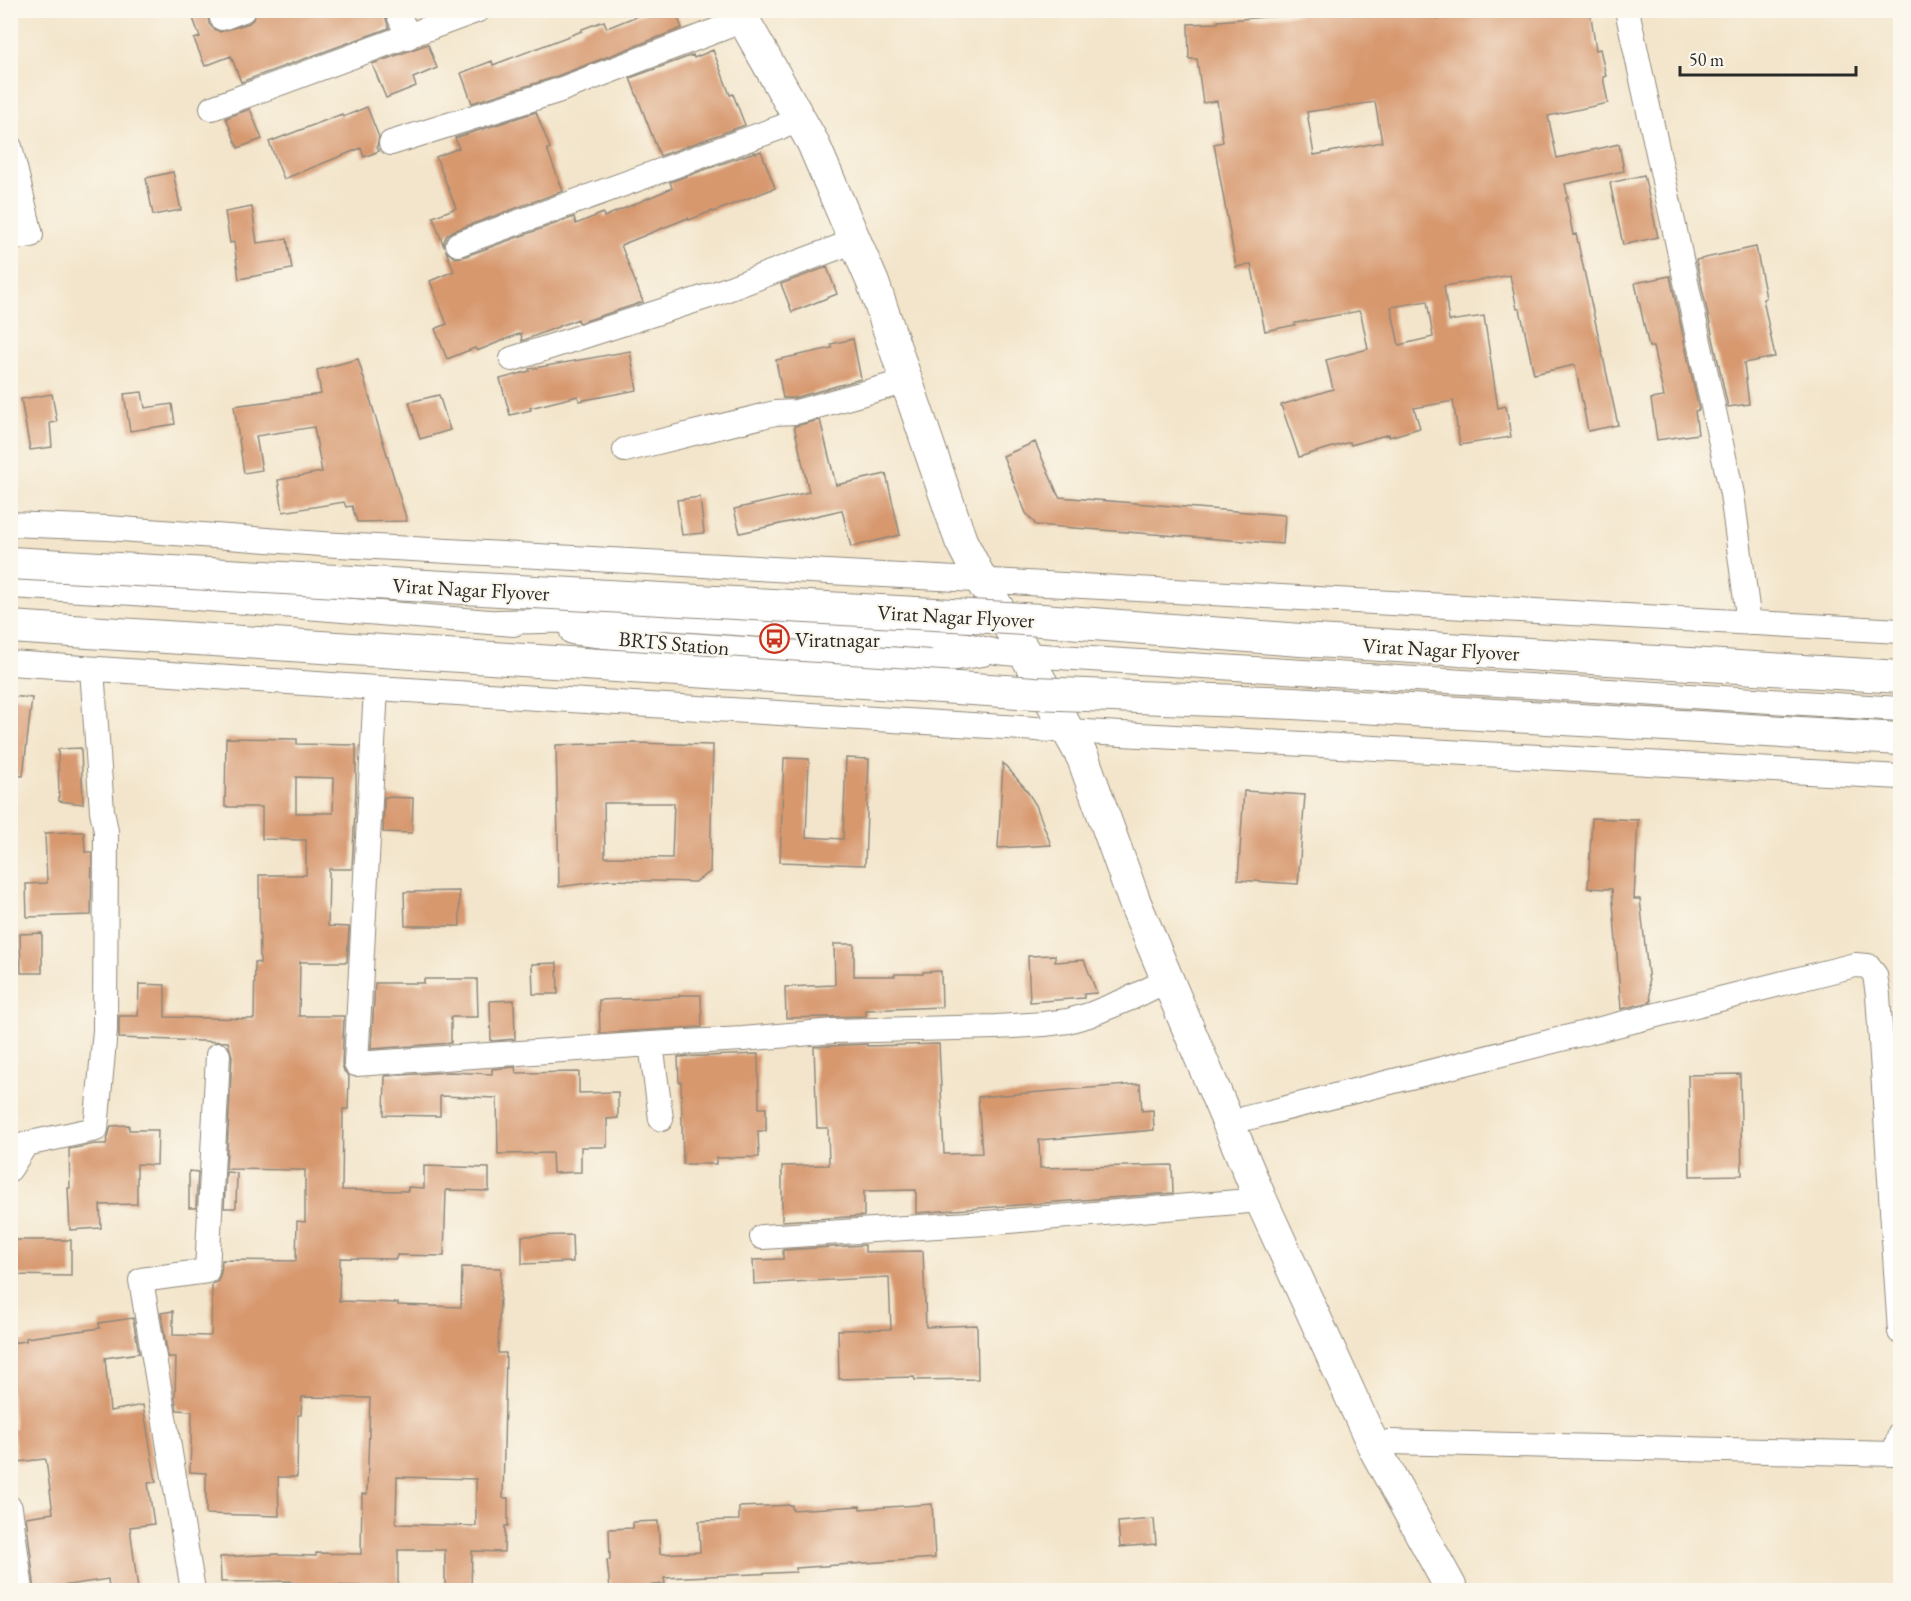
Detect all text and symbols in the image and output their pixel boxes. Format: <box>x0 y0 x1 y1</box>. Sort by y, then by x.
scale bar <box>1680 39 1856 77</box>
text: 50 m <box>1689 48 1724 71</box>
street label: Virat Nagar Flyover <box>392 571 550 607</box>
street label: Virat Nagar Flyover <box>877 598 1035 634</box>
bus stop icon: Viratnagar <box>758 623 790 655</box>
street label: BRTS Station <box>617 625 731 661</box>
place label: Viratnagar <box>795 626 880 653</box>
street label: Virat Nagar Flyover <box>1362 631 1520 667</box>

